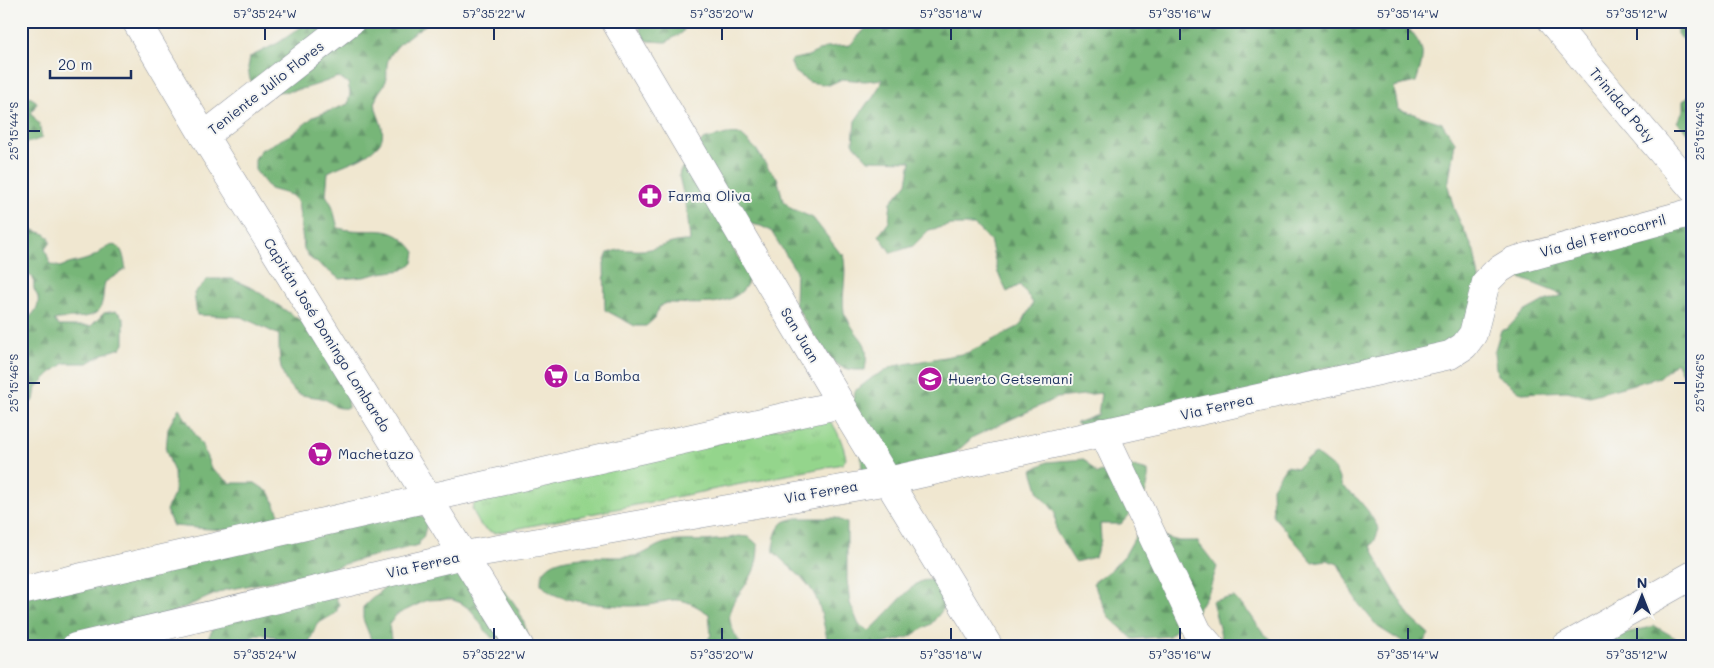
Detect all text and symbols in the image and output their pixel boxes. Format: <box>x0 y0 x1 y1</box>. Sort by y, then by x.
text: 57°35'24"W <box>233 5 297 21</box>
text: 57°35'22"W <box>462 5 526 21</box>
text: 57°35'20"W <box>690 5 754 21</box>
text: 57°35'18"W <box>920 5 982 21</box>
text: 57°35'16"W <box>1149 5 1211 21</box>
text: 57°35'14"W <box>1377 5 1439 21</box>
text: 57°35'12"W <box>1606 5 1668 21</box>
street label: Teniente Julio Flores <box>204 36 328 139</box>
scale bar <box>50 48 131 80</box>
text: 20 m <box>58 54 92 74</box>
street label: Trinidad Poty <box>1585 63 1659 146</box>
text: 25°15'44"S <box>5 102 21 160</box>
text: 25°15'44"S <box>1691 102 1707 160</box>
pharmacy icon: Farma Oliva <box>637 183 663 209</box>
place label: Farma Oliva <box>668 186 751 205</box>
street label: Vía del Ferrocarril <box>1538 210 1668 261</box>
street label: Capitán José Domingo Lombardo <box>260 234 395 435</box>
street label: San Juan <box>777 304 824 366</box>
text: 25°15'46"S <box>5 353 21 412</box>
text: 25°15'46"S <box>1691 353 1707 412</box>
supermarket icon: La Bomba <box>543 363 569 389</box>
place label: La Bomba <box>574 366 640 385</box>
school or university icon: Huerto Getsemani <box>917 366 943 392</box>
place label: Huerto Getsemani <box>948 369 1073 388</box>
street label: Via Ferrea <box>1178 389 1255 424</box>
supermarket icon: Machetazo <box>307 441 333 467</box>
place label: Machetazo <box>338 444 414 463</box>
street label: Via Ferrea <box>783 476 859 507</box>
street label: Via Ferrea <box>384 547 461 582</box>
north arrow <box>1616 570 1666 620</box>
text: N <box>1637 573 1647 592</box>
text: 57°35'24"W <box>233 646 297 662</box>
text: 57°35'22"W <box>462 646 526 662</box>
text: 57°35'20"W <box>690 646 754 662</box>
text: 57°35'18"W <box>920 646 982 662</box>
text: 57°35'16"W <box>1149 646 1211 662</box>
text: 57°35'14"W <box>1377 646 1439 662</box>
text: 57°35'12"W <box>1606 646 1668 662</box>

